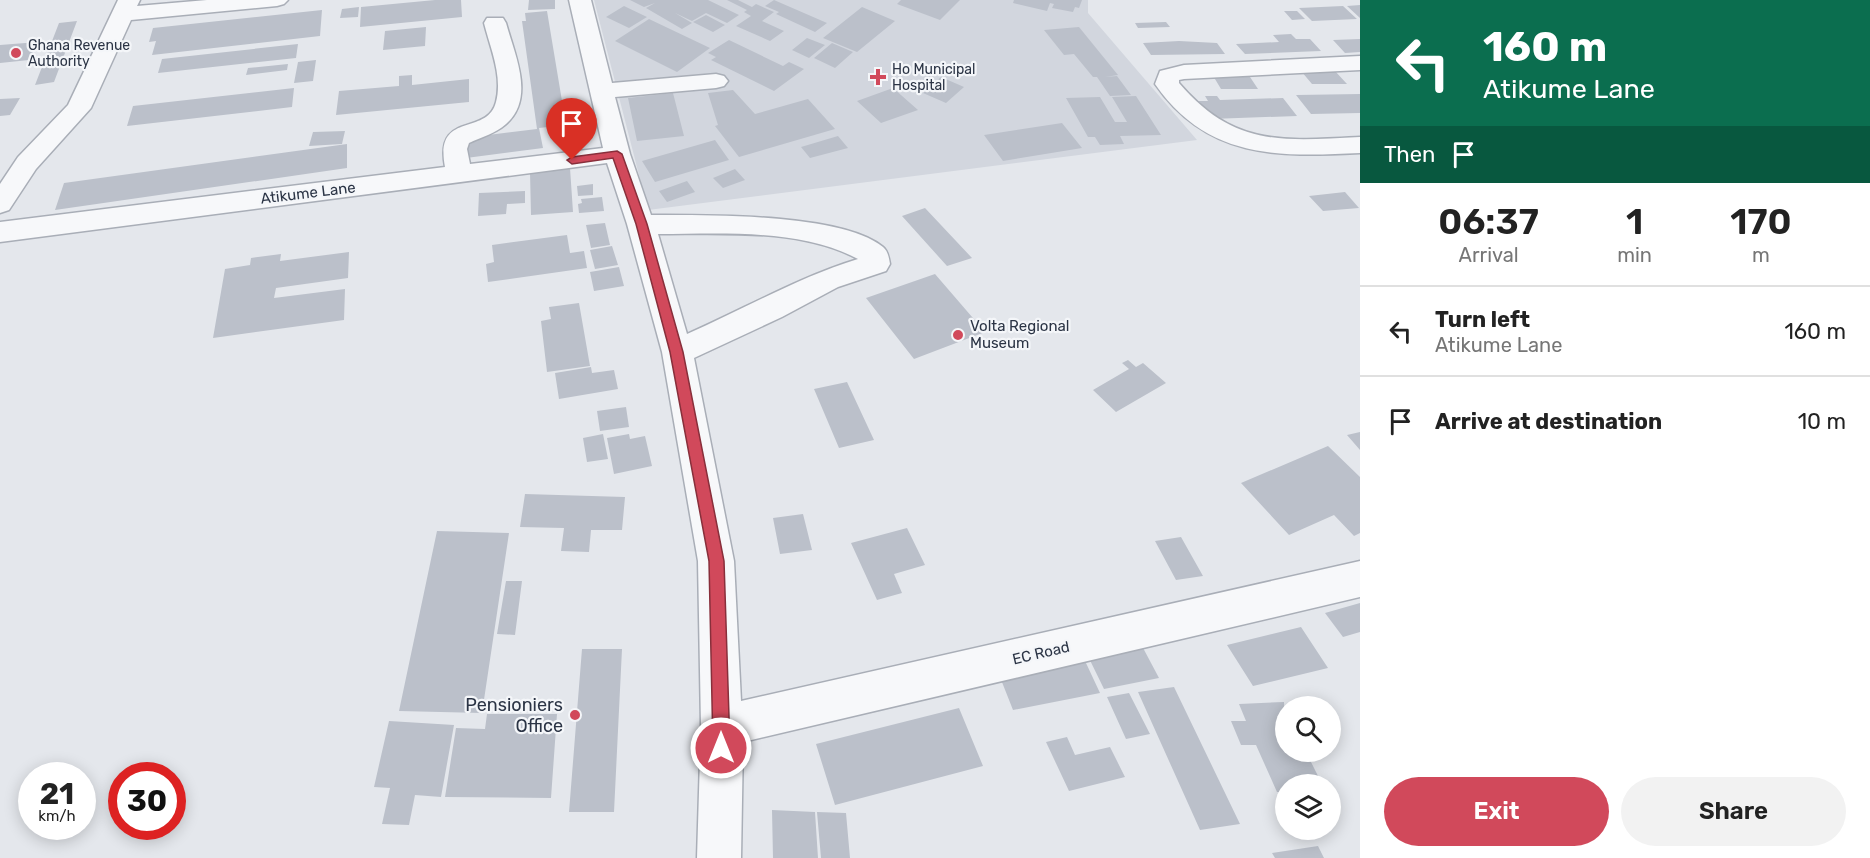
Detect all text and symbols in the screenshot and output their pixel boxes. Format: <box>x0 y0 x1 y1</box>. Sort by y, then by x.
text: 160 m <box>1483 22 1607 72</box>
icon: left <box>1384 24 1462 102</box>
place label: Ghana Revenue Authority <box>28 37 130 70</box>
marker: Ghana Revenue Authority <box>9 46 23 60</box>
place label: Ho Municipal Hospital <box>892 61 975 94</box>
marker: Ho Municipal Hospital <box>869 68 887 86</box>
text: Atikume Lane <box>1483 73 1655 105</box>
pin <box>546 98 597 160</box>
icon: arrive <box>555 107 588 140</box>
icon: arrive <box>1447 138 1480 171</box>
text: Then <box>1384 141 1435 168</box>
street label: Atikume Lane <box>259 178 357 208</box>
text: 06:37 <box>1438 200 1539 243</box>
text: 1 <box>1626 200 1643 243</box>
text: 170 <box>1730 200 1792 243</box>
text: Arrival <box>1459 243 1519 267</box>
text: min <box>1617 243 1652 267</box>
text: m <box>1752 243 1770 267</box>
text: Turn left <box>1435 306 1530 333</box>
icon: left <box>1384 315 1417 348</box>
place label: Volta Regional Museum <box>970 317 1069 352</box>
text: 160 m <box>1784 318 1846 345</box>
marker: Volta Regional Museum <box>951 328 965 342</box>
text: Atikume Lane <box>1435 333 1562 357</box>
icon: arrive <box>1384 405 1417 438</box>
text: Arrive at destination <box>1435 408 1662 435</box>
text: 10 m <box>1798 408 1846 435</box>
street label: EC Road <box>1011 638 1071 668</box>
place label: Pensioniers Office <box>465 694 563 737</box>
map controls <box>1275 696 1341 840</box>
button: search <box>1275 696 1341 762</box>
marker: Pensioniers Office <box>568 708 582 722</box>
position arrow <box>689 716 753 780</box>
speed limit sign: 30 <box>108 762 186 840</box>
button: layers <box>1275 774 1341 840</box>
text: 21 <box>40 776 74 812</box>
button: Exit <box>1384 777 1609 846</box>
button: Share <box>1621 777 1846 846</box>
text: km/h <box>38 807 76 825</box>

